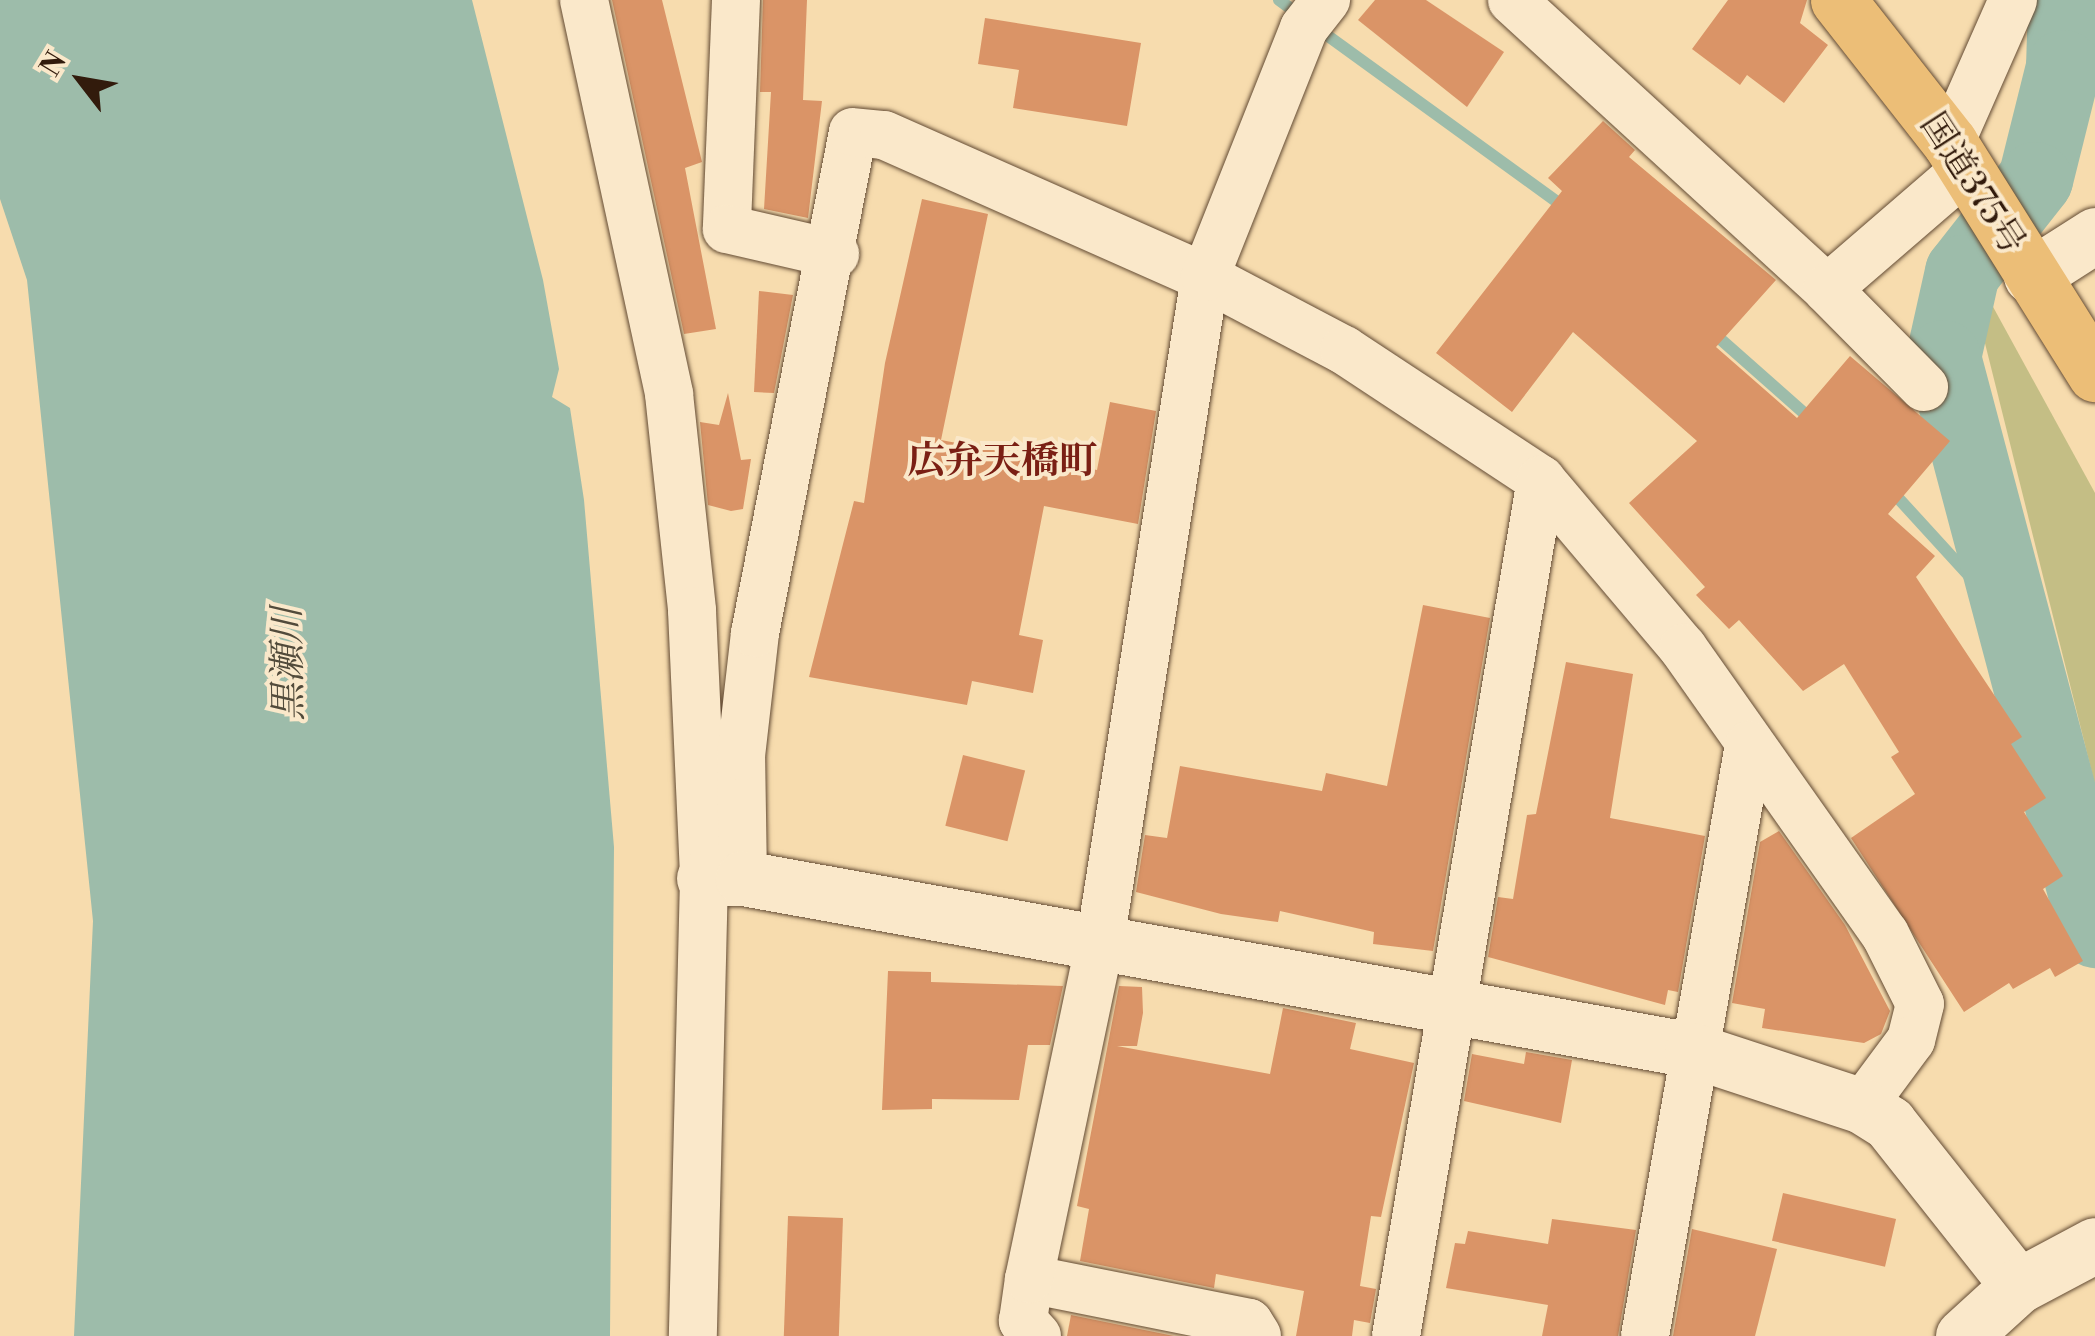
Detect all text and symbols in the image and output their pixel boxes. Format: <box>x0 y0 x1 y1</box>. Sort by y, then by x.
north arrow <box>30 30 130 130</box>
text: N <box>33 46 75 83</box>
street label: 国道375号 <box>1911 106 2033 262</box>
district label: 広弁天橋町 <box>907 439 1097 485</box>
water label: 黒瀬川 <box>265 607 313 721</box>

